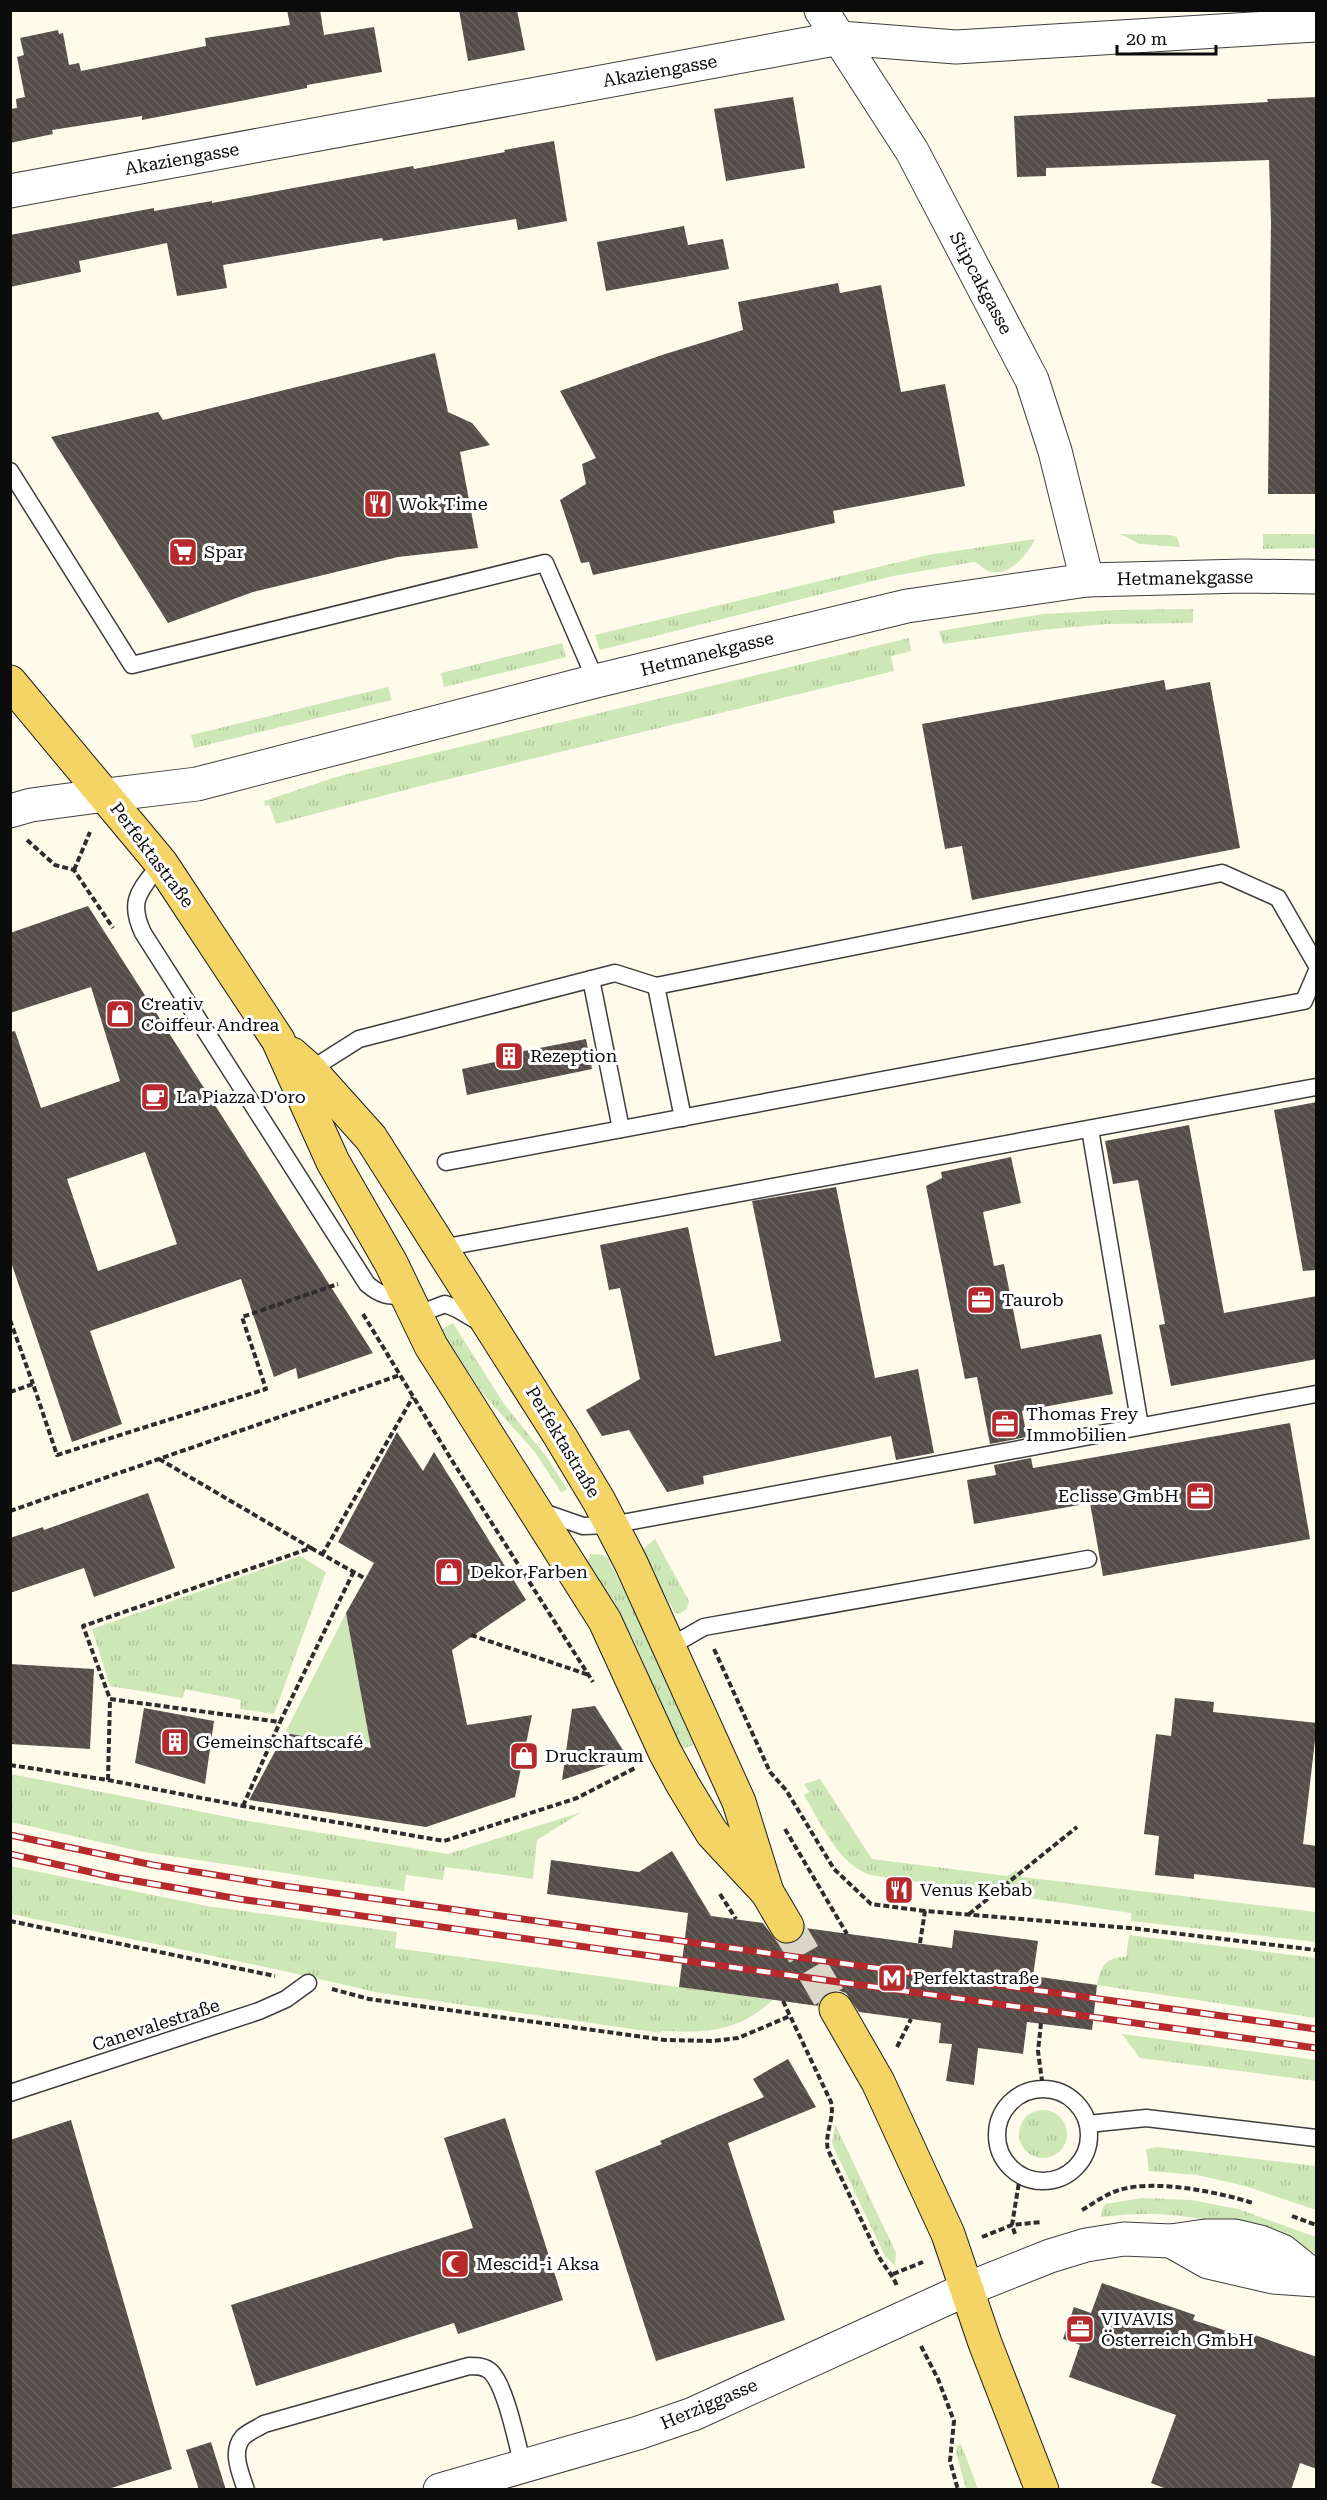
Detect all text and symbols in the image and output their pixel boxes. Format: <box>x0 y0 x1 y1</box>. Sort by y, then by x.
scale bar <box>1117 18 1216 56</box>
text: 20 m <box>1126 28 1167 49</box>
street label: Akaziengasse <box>601 50 719 91</box>
street label: Akaziengasse <box>123 138 241 179</box>
street label: Stipcakgasse <box>946 228 1017 338</box>
restaurant icon: Wok Time <box>362 488 394 520</box>
place label: Wok Time <box>399 493 488 514</box>
supermarket icon: Spar <box>167 536 199 568</box>
place label: Spar <box>204 541 244 562</box>
street label: Hetmanekgasse <box>1116 566 1254 589</box>
street label: Hetmanekgasse <box>638 627 776 680</box>
street label: Perfektastraße <box>106 798 199 912</box>
place label: Creativ Coiffeur Andrea <box>141 993 280 1035</box>
shop icon: Creativ Coiffeur Andrea <box>104 998 136 1030</box>
building icon: Rezeption <box>493 1040 525 1072</box>
place label: Rezeption <box>530 1045 618 1066</box>
cafe icon: La Piazza D'oro <box>139 1081 171 1113</box>
place label: La Piazza D'oro <box>176 1086 306 1107</box>
office icon: Taurob <box>965 1284 997 1316</box>
place label: Taurob <box>1002 1289 1064 1310</box>
street label: Perfektastraße <box>522 1382 605 1501</box>
place label: Thomas Frey Immobilien <box>1026 1403 1139 1445</box>
office icon: Thomas Frey Immobilien <box>989 1408 1021 1440</box>
office icon: Eclisse GmbH <box>1184 1480 1216 1512</box>
place label: Eclisse GmbH <box>1058 1485 1179 1506</box>
shop icon: Dekor Farben <box>433 1556 465 1588</box>
place label: Dekor Farben <box>470 1561 588 1582</box>
building icon: Gemeinschaftscafé <box>159 1726 191 1758</box>
place label: Gemeinschaftscafé <box>196 1731 363 1752</box>
shop icon: Druckraum <box>508 1740 540 1772</box>
place label: Druckraum <box>545 1745 644 1766</box>
restaurant icon: Venus Kebab <box>883 1874 915 1906</box>
place label: Venus Kebab <box>920 1879 1032 1900</box>
metro station icon: Perfektastraße <box>876 1962 908 1994</box>
place label: Perfektastraße <box>913 1967 1039 1988</box>
street label: Canevalestraße <box>90 1994 222 2055</box>
mosque icon: Mescid-i Aksa <box>439 2248 471 2280</box>
place label: Mescid-i Aksa <box>476 2253 599 2274</box>
place label: VIVAVIS Österreich GmbH <box>1101 2308 1254 2350</box>
office icon: VIVAVIS Österreich GmbH <box>1064 2313 1096 2345</box>
street label: Herziggasse <box>657 2374 761 2433</box>

